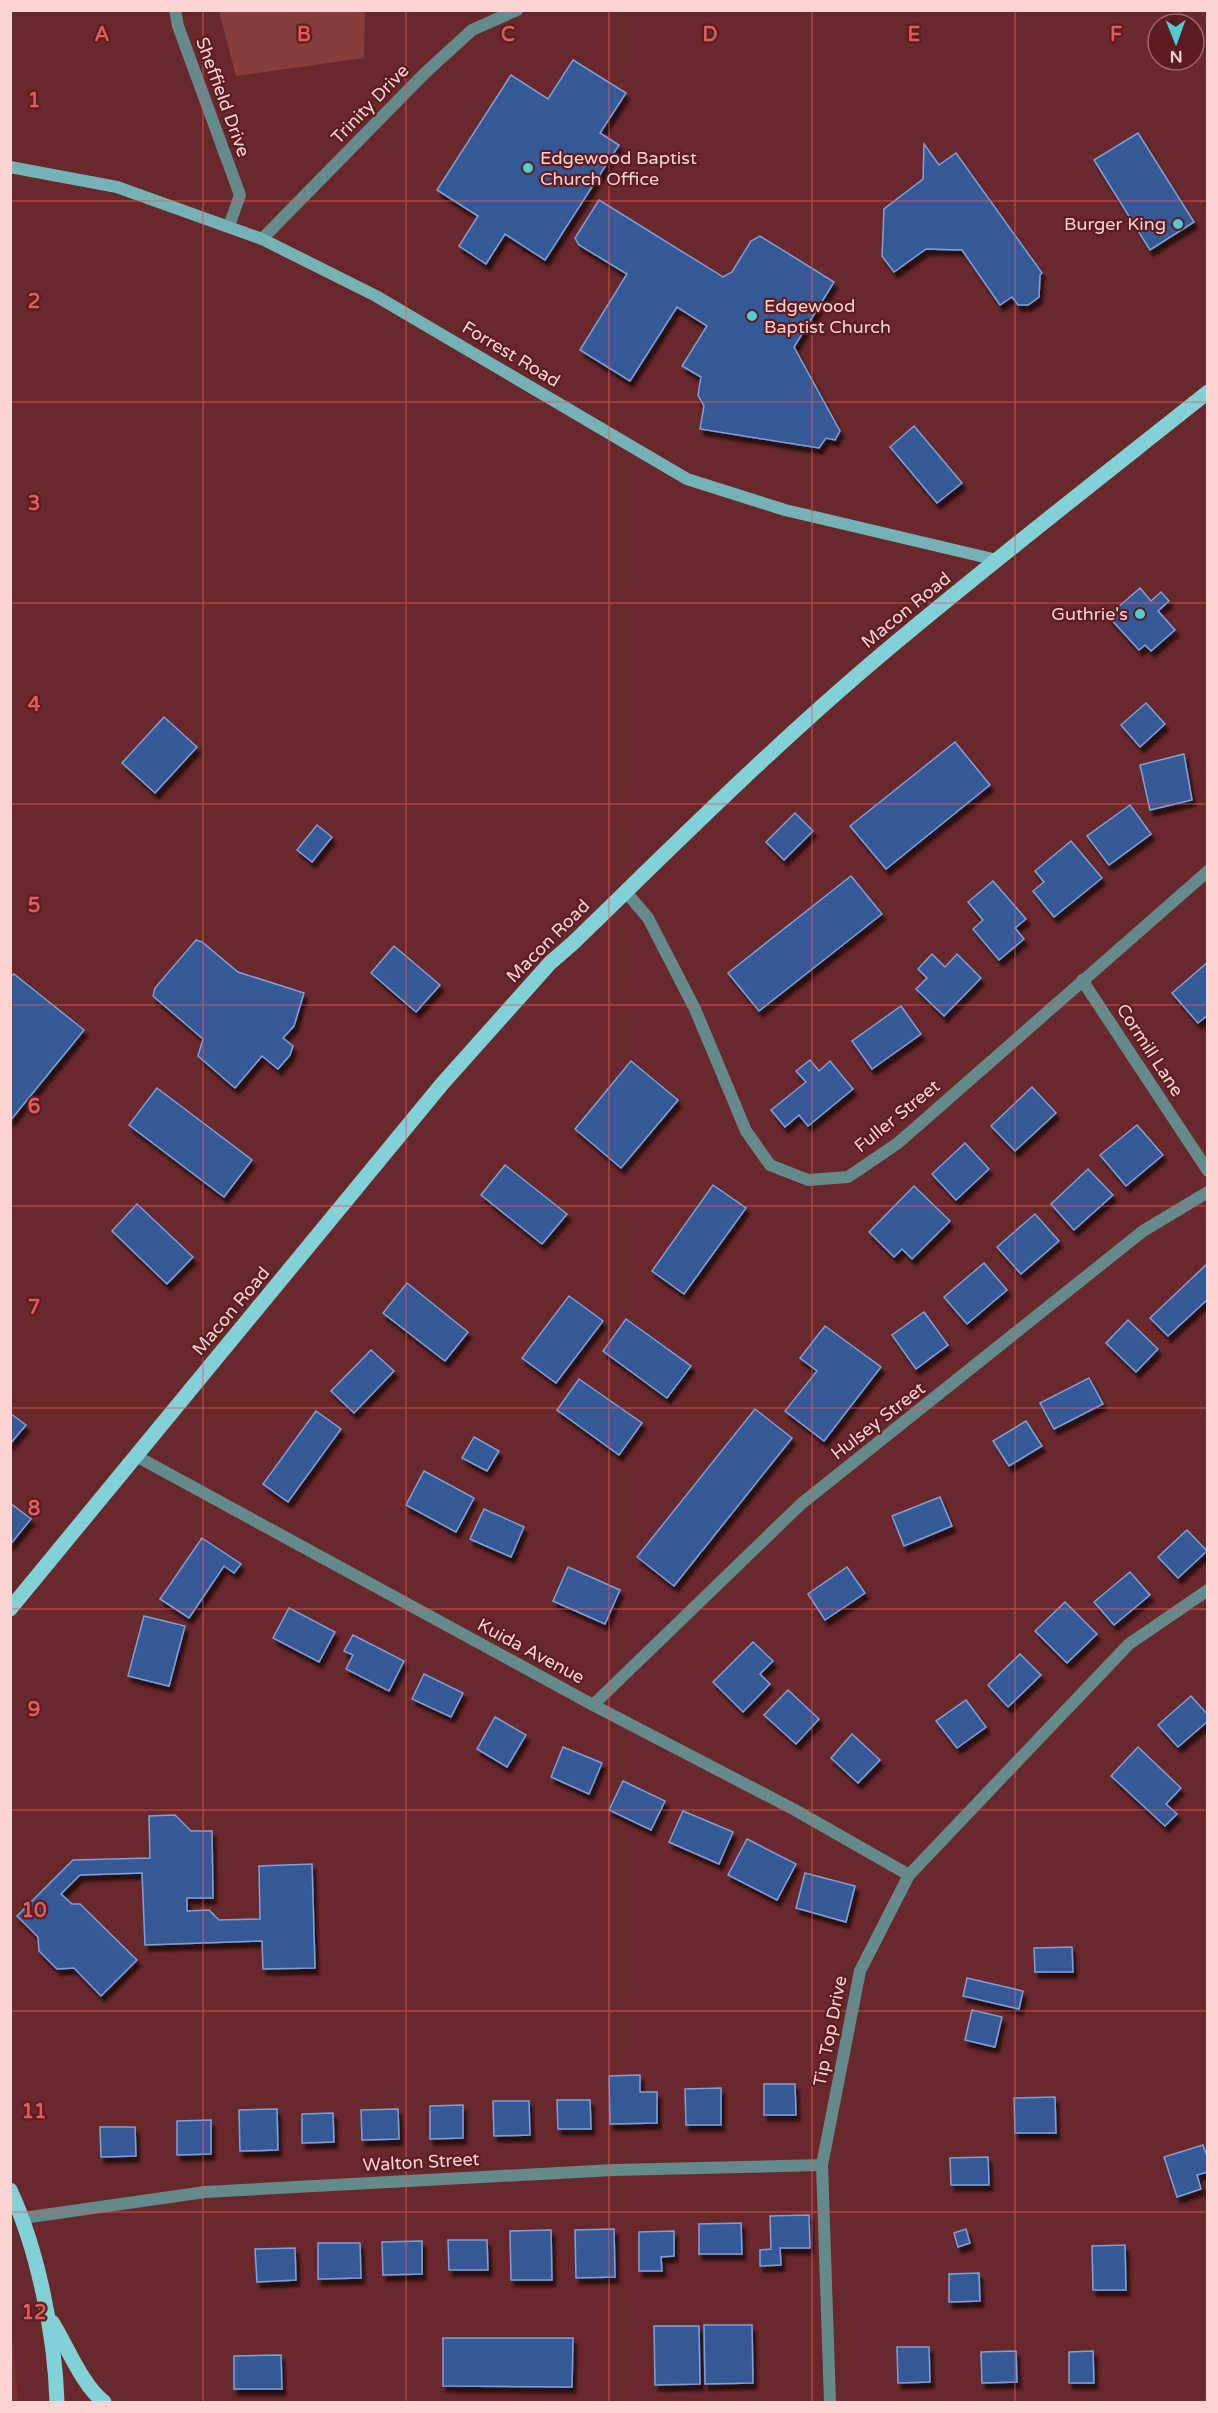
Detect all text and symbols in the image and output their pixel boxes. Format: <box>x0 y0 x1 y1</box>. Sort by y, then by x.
north arrow <box>1146 12 1206 72</box>
text: A <box>95 23 110 47</box>
text: B <box>297 23 311 47</box>
text: C <box>501 23 515 47</box>
text: D <box>702 23 718 47</box>
text: E <box>908 23 921 47</box>
text: F <box>1110 23 1122 47</box>
street label: Sheffield Drive <box>191 34 255 160</box>
text: N <box>1170 46 1183 66</box>
street label: Trinity Drive <box>327 60 413 148</box>
text: 1 <box>28 89 40 113</box>
place label: Edgewood Baptist Church Office <box>540 147 697 190</box>
marker: Edgewood Baptist Church Office <box>521 161 535 175</box>
place label: Burger King <box>1064 213 1166 235</box>
marker: Burger King <box>1171 217 1185 231</box>
text: 2 <box>28 290 40 314</box>
place label: Edgewood Baptist Church <box>764 295 891 338</box>
marker: Edgewood Baptist Church <box>745 309 759 323</box>
street label: Forrest Road <box>458 316 564 392</box>
text: 3 <box>28 492 40 516</box>
street label: Macon Road <box>857 567 955 653</box>
place label: Guthrie's <box>1051 603 1128 625</box>
marker: Guthrie's <box>1133 607 1147 621</box>
text: 4 <box>28 693 41 717</box>
text: 5 <box>28 894 40 918</box>
street label: Macon Road <box>502 895 594 987</box>
street label: Cormill Lane <box>1112 999 1188 1101</box>
street label: Fuller Street <box>850 1075 944 1157</box>
text: 6 <box>28 1095 40 1119</box>
street label: Macon Road <box>188 1262 274 1360</box>
text: 7 <box>28 1296 40 1320</box>
street label: Hulsey Street <box>827 1377 930 1465</box>
text: 8 <box>28 1497 40 1521</box>
street label: Kuida Avenue <box>474 1614 588 1688</box>
text: 9 <box>28 1698 40 1722</box>
text: 10 <box>21 1899 47 1923</box>
street label: Tip Top Drive <box>808 1974 852 2088</box>
text: 11 <box>21 2100 47 2124</box>
street label: Walton Street <box>362 2148 480 2176</box>
text: 12 <box>21 2301 47 2325</box>

